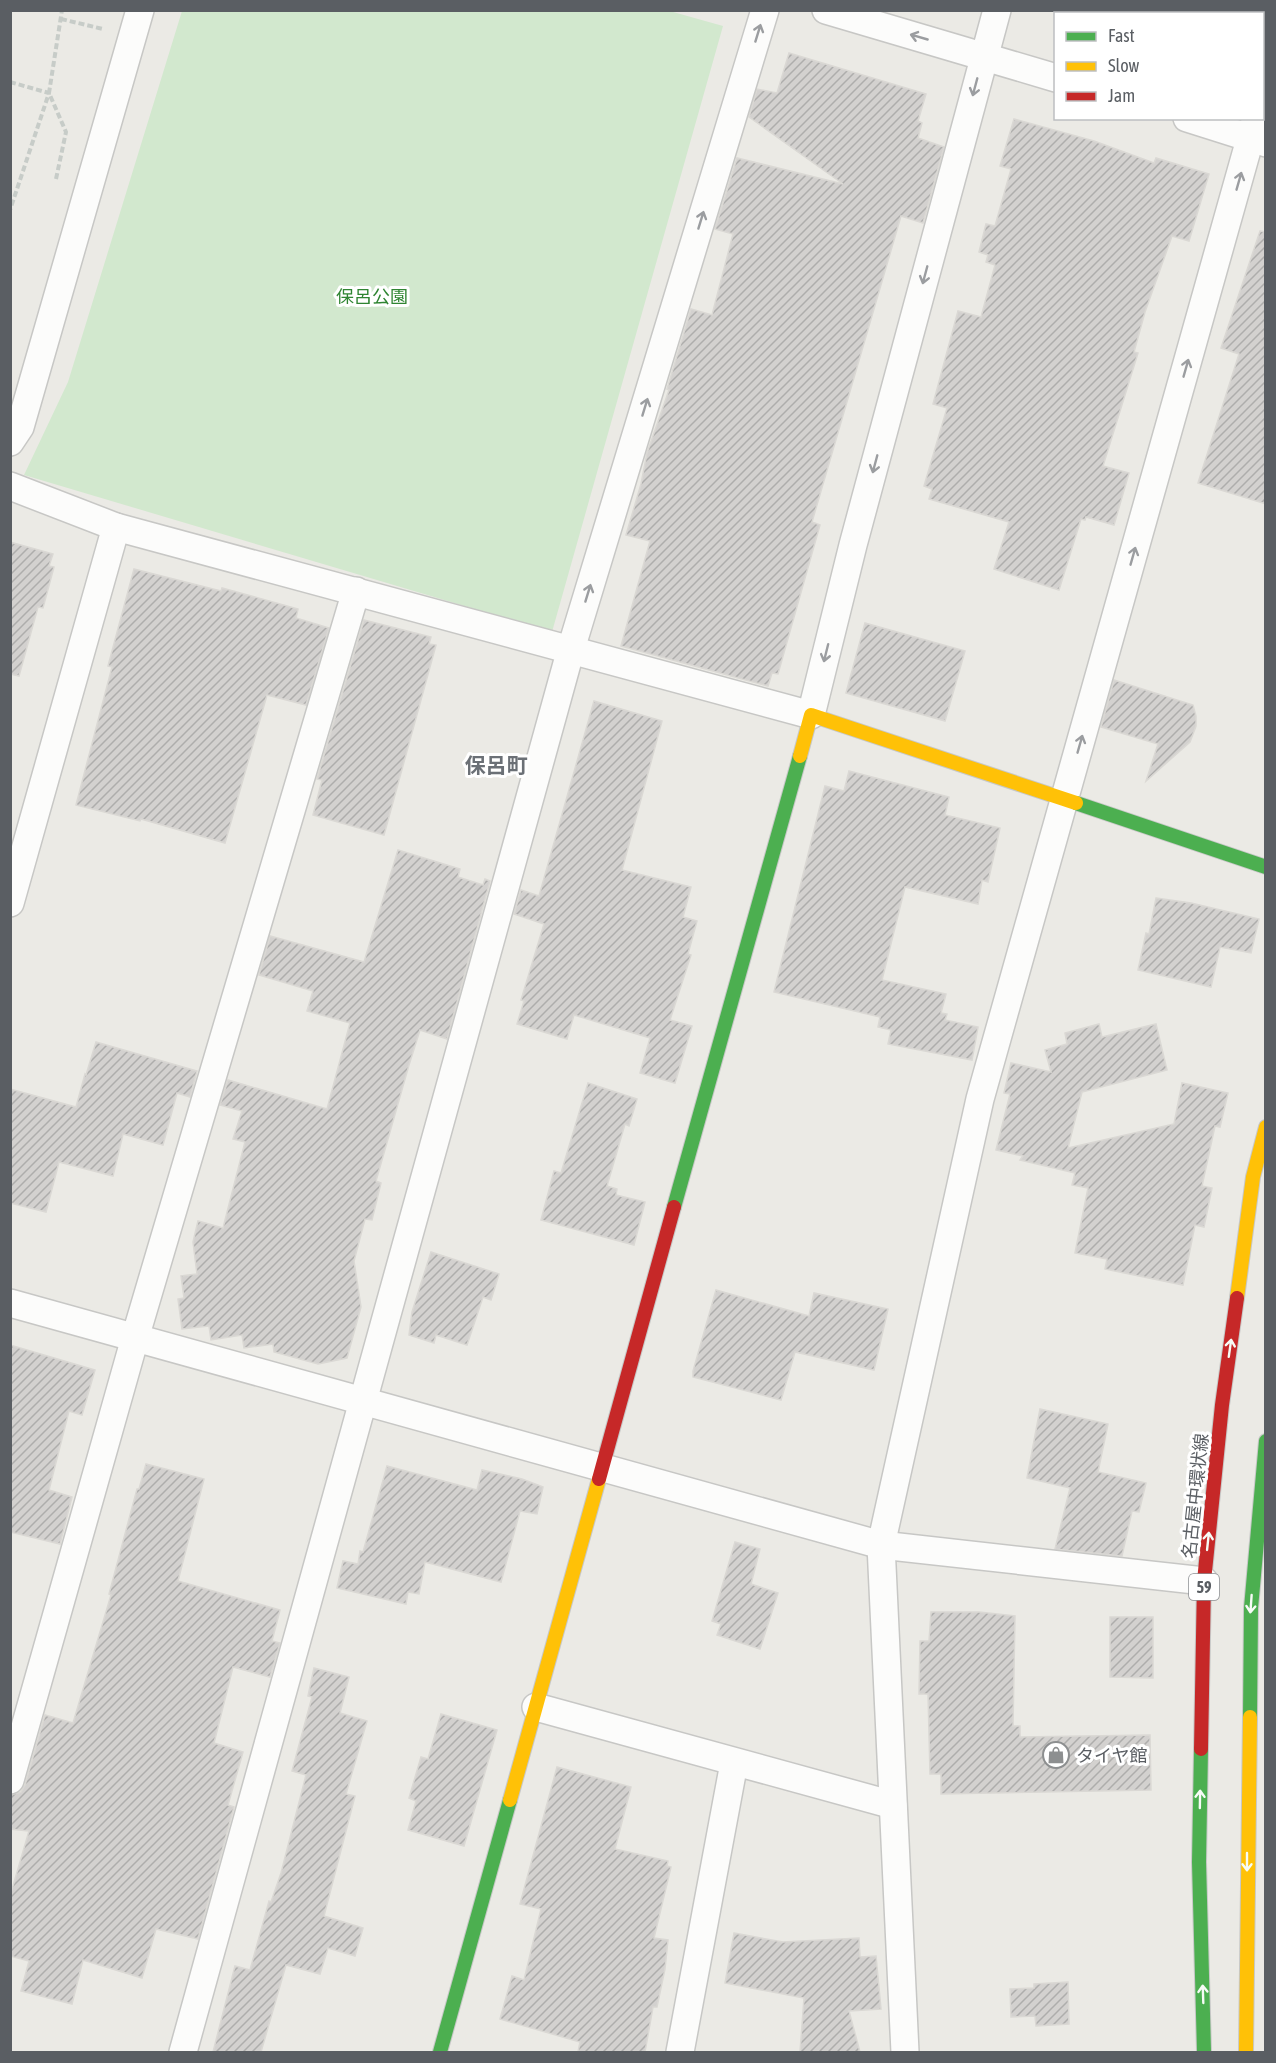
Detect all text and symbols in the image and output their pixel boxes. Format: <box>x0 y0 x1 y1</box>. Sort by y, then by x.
legend <box>1054 12 1264 120</box>
one-way arrow <box>753 24 764 43</box>
text: Fast <box>1108 25 1135 46</box>
one-way arrow <box>910 31 929 43</box>
text: Slow <box>1108 55 1139 76</box>
one-way arrow <box>969 77 981 96</box>
text: Jam <box>1108 85 1135 106</box>
one-way arrow <box>1233 172 1245 191</box>
one-way arrow <box>696 211 707 230</box>
one-way arrow <box>919 266 930 285</box>
park label: 保呂公園 <box>336 286 408 307</box>
one-way arrow <box>1181 359 1192 378</box>
one-way arrow <box>640 397 651 416</box>
one-way arrow <box>868 454 880 473</box>
one-way arrow <box>1128 547 1139 566</box>
one-way arrow <box>583 584 594 603</box>
one-way arrow <box>820 643 832 662</box>
one-way arrow <box>1075 735 1086 754</box>
district label: 保呂町 <box>465 753 528 777</box>
one-way arrow <box>1224 1338 1235 1358</box>
street label: 名古屋中環状線 <box>1178 1432 1212 1560</box>
one-way arrow <box>1203 1532 1214 1552</box>
road number: 59 <box>1189 1574 1219 1600</box>
one-way arrow <box>1245 1594 1256 1614</box>
shop icon: タイヤ館 <box>1041 1740 1071 1770</box>
place label: タイヤ館 <box>1076 1745 1147 1766</box>
one-way arrow <box>1194 1790 1206 1810</box>
one-way arrow <box>1241 1852 1253 1872</box>
one-way arrow <box>1197 1985 1209 2005</box>

